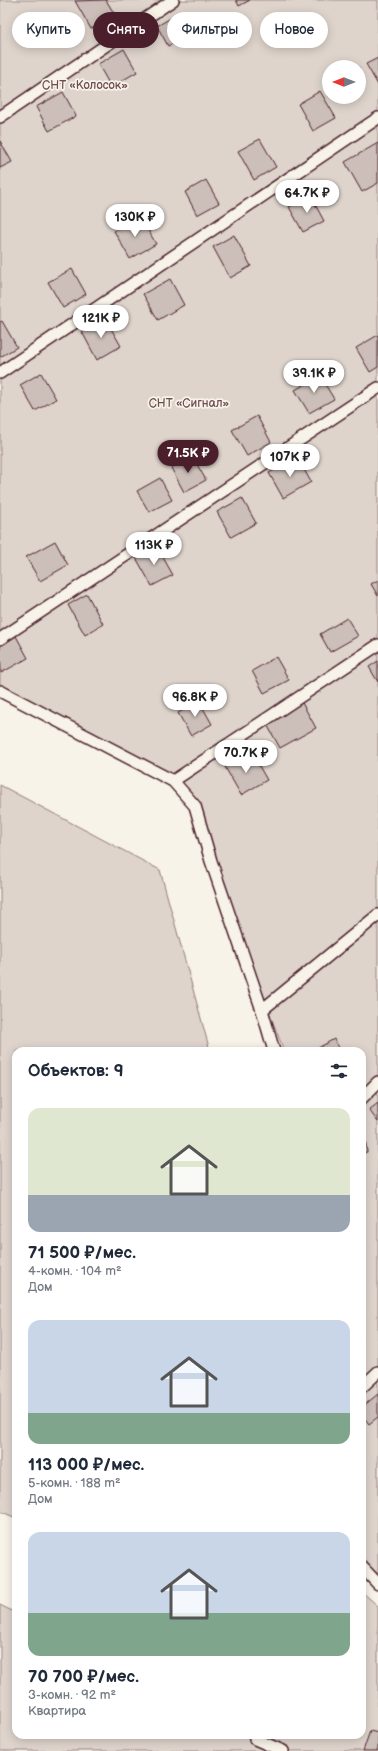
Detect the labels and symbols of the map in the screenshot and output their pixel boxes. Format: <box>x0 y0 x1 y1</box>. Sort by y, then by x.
north arrow <box>322 60 366 104</box>
park label: СНТ «Колосок» <box>42 78 128 93</box>
pin: 64.7K ₽ <box>270 180 344 214</box>
pin: 130K ₽ <box>102 204 168 238</box>
pin: 121K ₽ <box>68 305 134 339</box>
pin: 39.1K ₽ <box>277 360 351 394</box>
park label: СНТ «Сигнал» <box>149 396 230 411</box>
pin: 71.5K ₽ <box>151 440 225 474</box>
pin: 107K ₽ <box>257 444 323 478</box>
pin: 113K ₽ <box>121 532 187 566</box>
pin: 96.8K ₽ <box>158 684 232 718</box>
pin: 70.7K ₽ <box>209 740 283 774</box>

